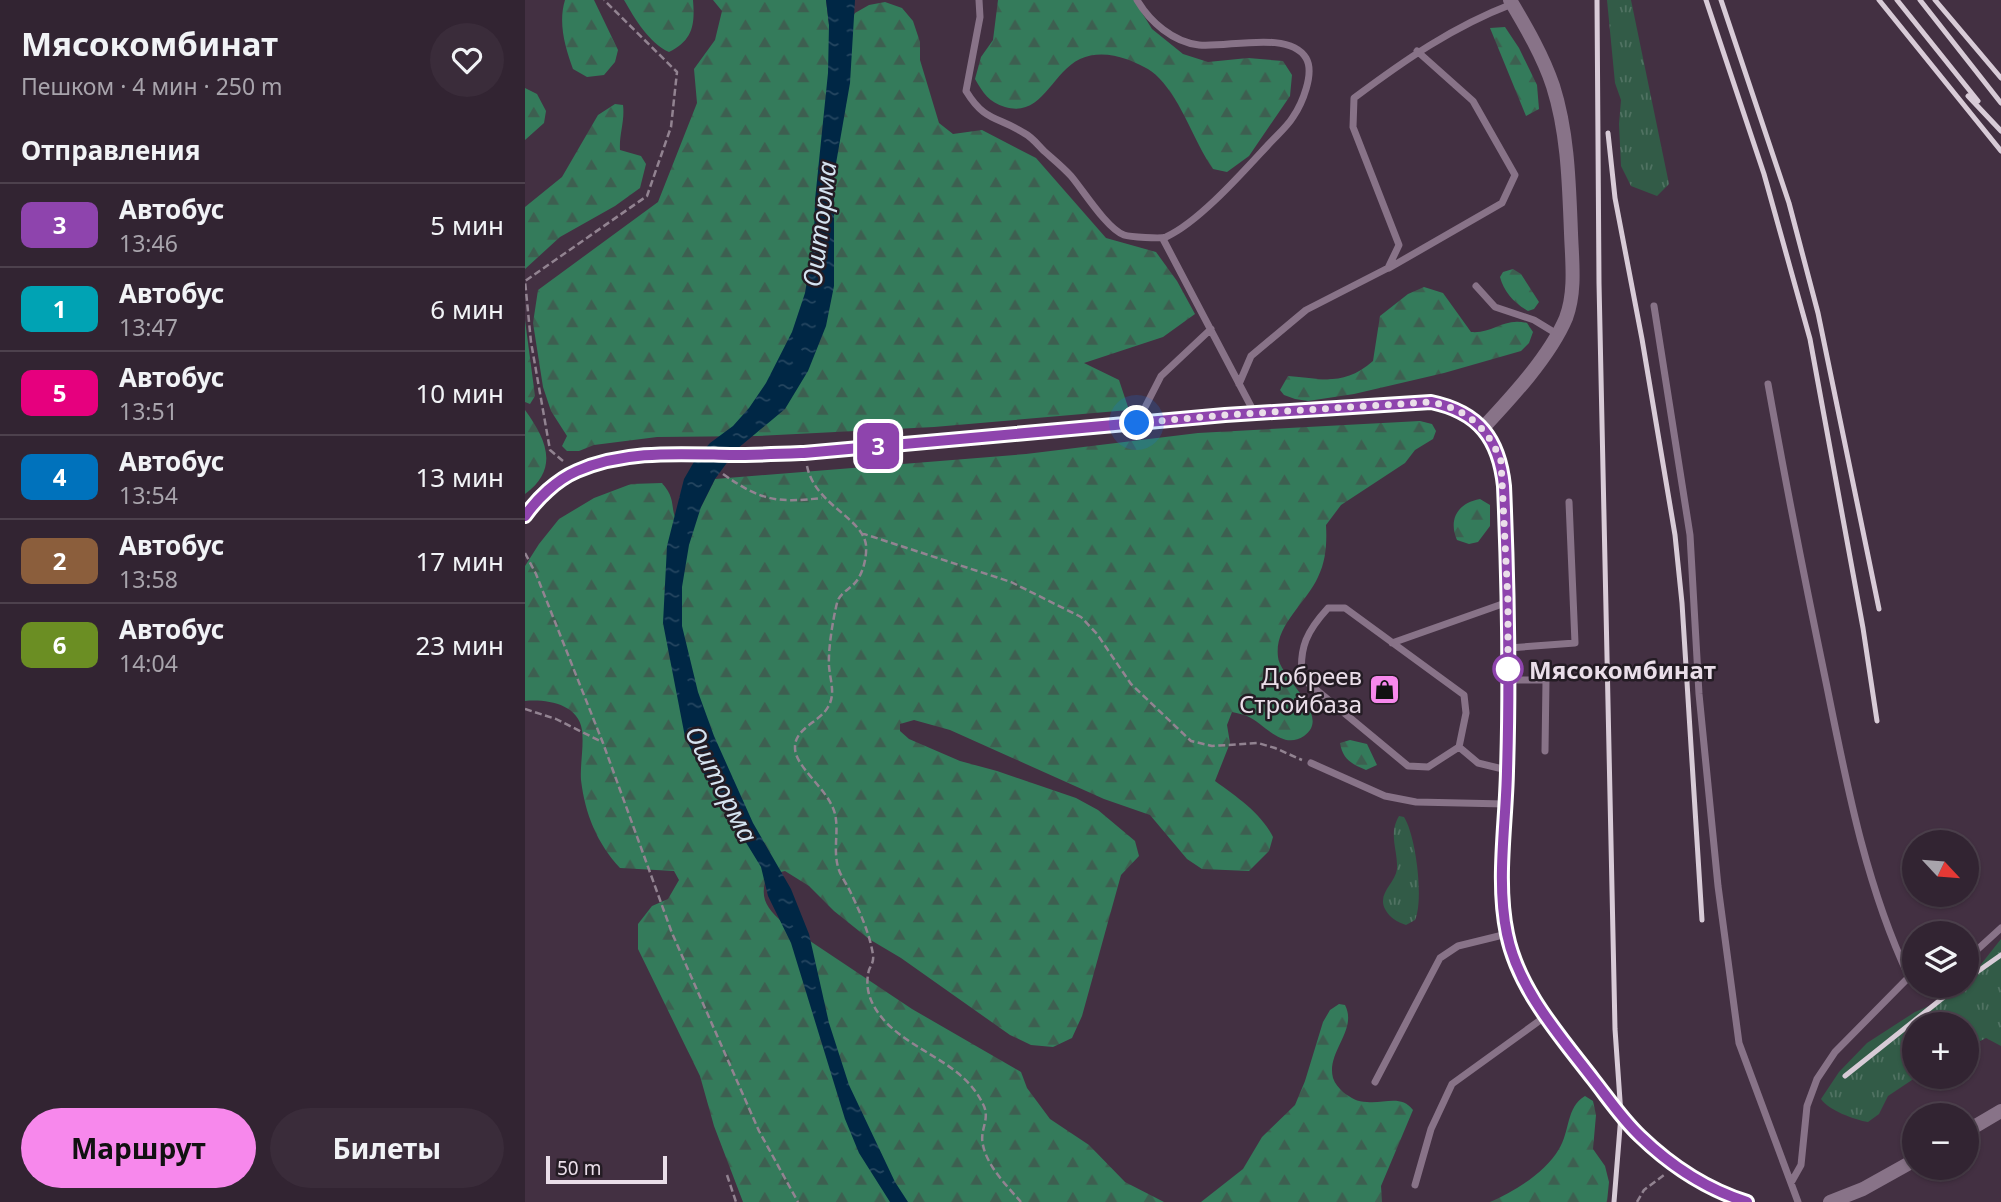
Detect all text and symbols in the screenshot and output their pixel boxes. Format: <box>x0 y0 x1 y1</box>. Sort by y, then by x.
text: Мясокомбинат <box>21 21 278 66</box>
button: heart <box>430 23 504 97</box>
text: Пешком · 4 мин · 250 m <box>21 70 283 102</box>
text: Отправления <box>21 132 200 168</box>
water label: Ошторма <box>793 159 845 289</box>
text: Автобус <box>119 191 224 227</box>
text: 5 мин <box>430 207 504 243</box>
text: 3 <box>53 208 66 241</box>
text: 13:46 <box>119 227 178 259</box>
text: Автобус <box>119 275 224 311</box>
text: 6 мин <box>430 291 504 327</box>
text: 1 <box>53 292 66 325</box>
text: 13:47 <box>119 311 178 343</box>
text: Автобус <box>119 359 224 395</box>
text: 10 мин <box>415 375 504 411</box>
text: 5 <box>53 376 66 409</box>
text: 13:51 <box>119 395 178 427</box>
your location <box>1119 405 1154 440</box>
line badge: 3 <box>855 423 901 469</box>
text: 3 <box>871 429 885 462</box>
text: Автобус <box>119 443 224 479</box>
text: 13 мин <box>415 459 504 495</box>
text: 4 <box>53 460 66 493</box>
text: 13:54 <box>119 479 178 511</box>
text: Автобус <box>119 527 224 563</box>
text: 17 мин <box>415 543 504 579</box>
text: 2 <box>53 544 66 577</box>
text: 13:58 <box>119 563 178 595</box>
text: Автобус <box>119 611 224 647</box>
text: 23 мин <box>415 627 504 663</box>
text: 6 <box>53 628 66 661</box>
text: 14:04 <box>119 647 178 679</box>
place label: Мясокомбинат <box>1529 653 1716 686</box>
marker: Мясокомбинат <box>1493 654 1523 684</box>
place label: Добреев Стройбаза <box>1239 659 1362 720</box>
shop icon: Добреев Стройбаза <box>1368 672 1402 706</box>
water label: Ошторма <box>677 719 767 849</box>
north arrow <box>1902 830 1979 906</box>
map controls <box>1902 830 1979 1180</box>
button: layers <box>1902 921 1979 998</box>
button: + <box>1902 1012 1979 1089</box>
button: − <box>1902 1103 1979 1180</box>
button: Маршрут <box>21 1108 256 1188</box>
button: Билеты <box>270 1108 504 1188</box>
scale bar <box>546 1153 667 1185</box>
text: 50 m <box>557 1155 601 1181</box>

